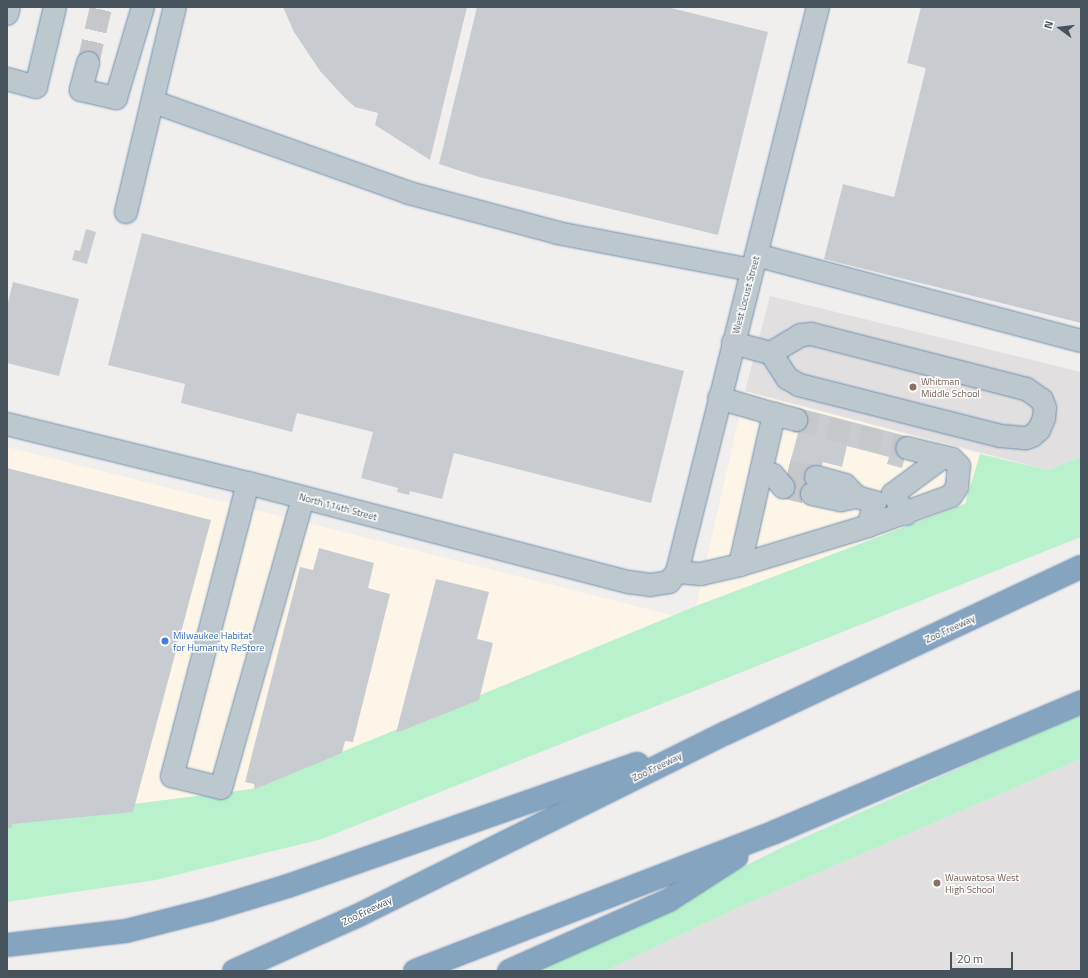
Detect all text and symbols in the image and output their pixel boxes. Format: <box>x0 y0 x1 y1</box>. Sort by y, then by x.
north arrow <box>1040 8 1080 48</box>
text: N <box>1040 19 1057 31</box>
street label: West Locust Street <box>730 255 762 335</box>
place label: Whitman Middle School <box>921 375 980 398</box>
marker: Whitman Middle School <box>908 382 918 392</box>
street label: North 114th Street <box>298 491 378 523</box>
street label: Zoo Freeway <box>923 612 977 646</box>
place label: Milwaukee Habitat for Humanity ReStore <box>173 629 264 652</box>
marker: Milwaukee Habitat for Humanity ReStore <box>160 636 170 646</box>
street label: Zoo Freeway <box>630 750 684 784</box>
place label: Wauwatosa West High School <box>945 871 1019 894</box>
marker: Wauwatosa West High School <box>932 878 942 888</box>
street label: Zoo Freeway <box>340 894 394 928</box>
scale bar <box>952 944 1015 970</box>
text: 20 m <box>957 949 983 968</box>

